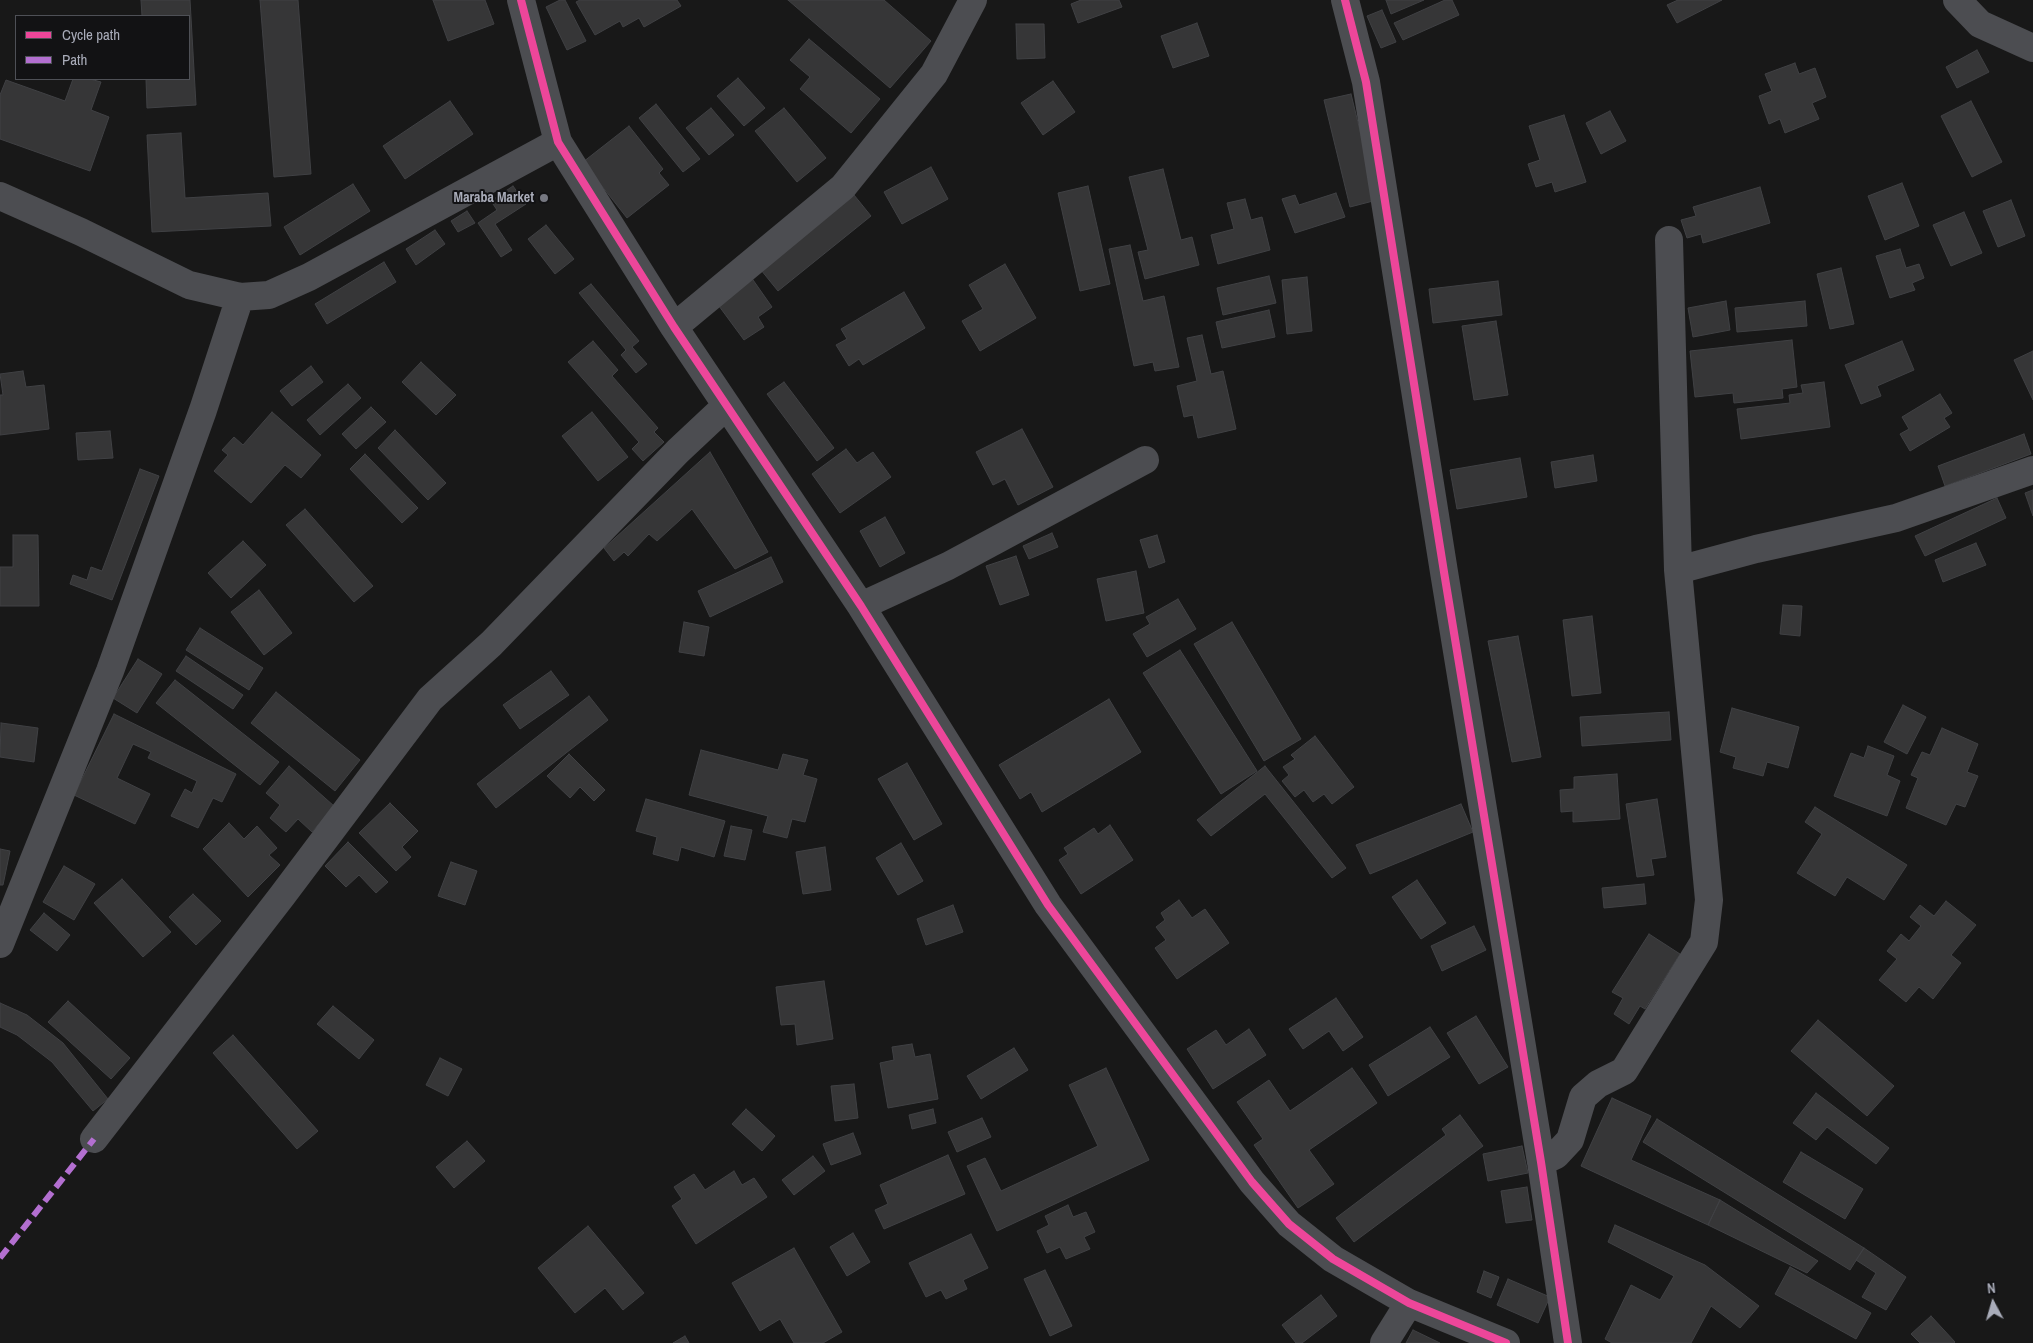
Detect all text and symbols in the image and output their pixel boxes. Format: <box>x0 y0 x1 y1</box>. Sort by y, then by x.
legend <box>15 15 190 80</box>
text: Cycle path <box>62 24 120 45</box>
text: Path <box>62 49 87 70</box>
place label: Maraba Market <box>454 190 534 206</box>
marker: Maraba Market <box>538 192 550 204</box>
north arrow <box>1968 1278 2018 1328</box>
text: N <box>1986 1279 1996 1297</box>

